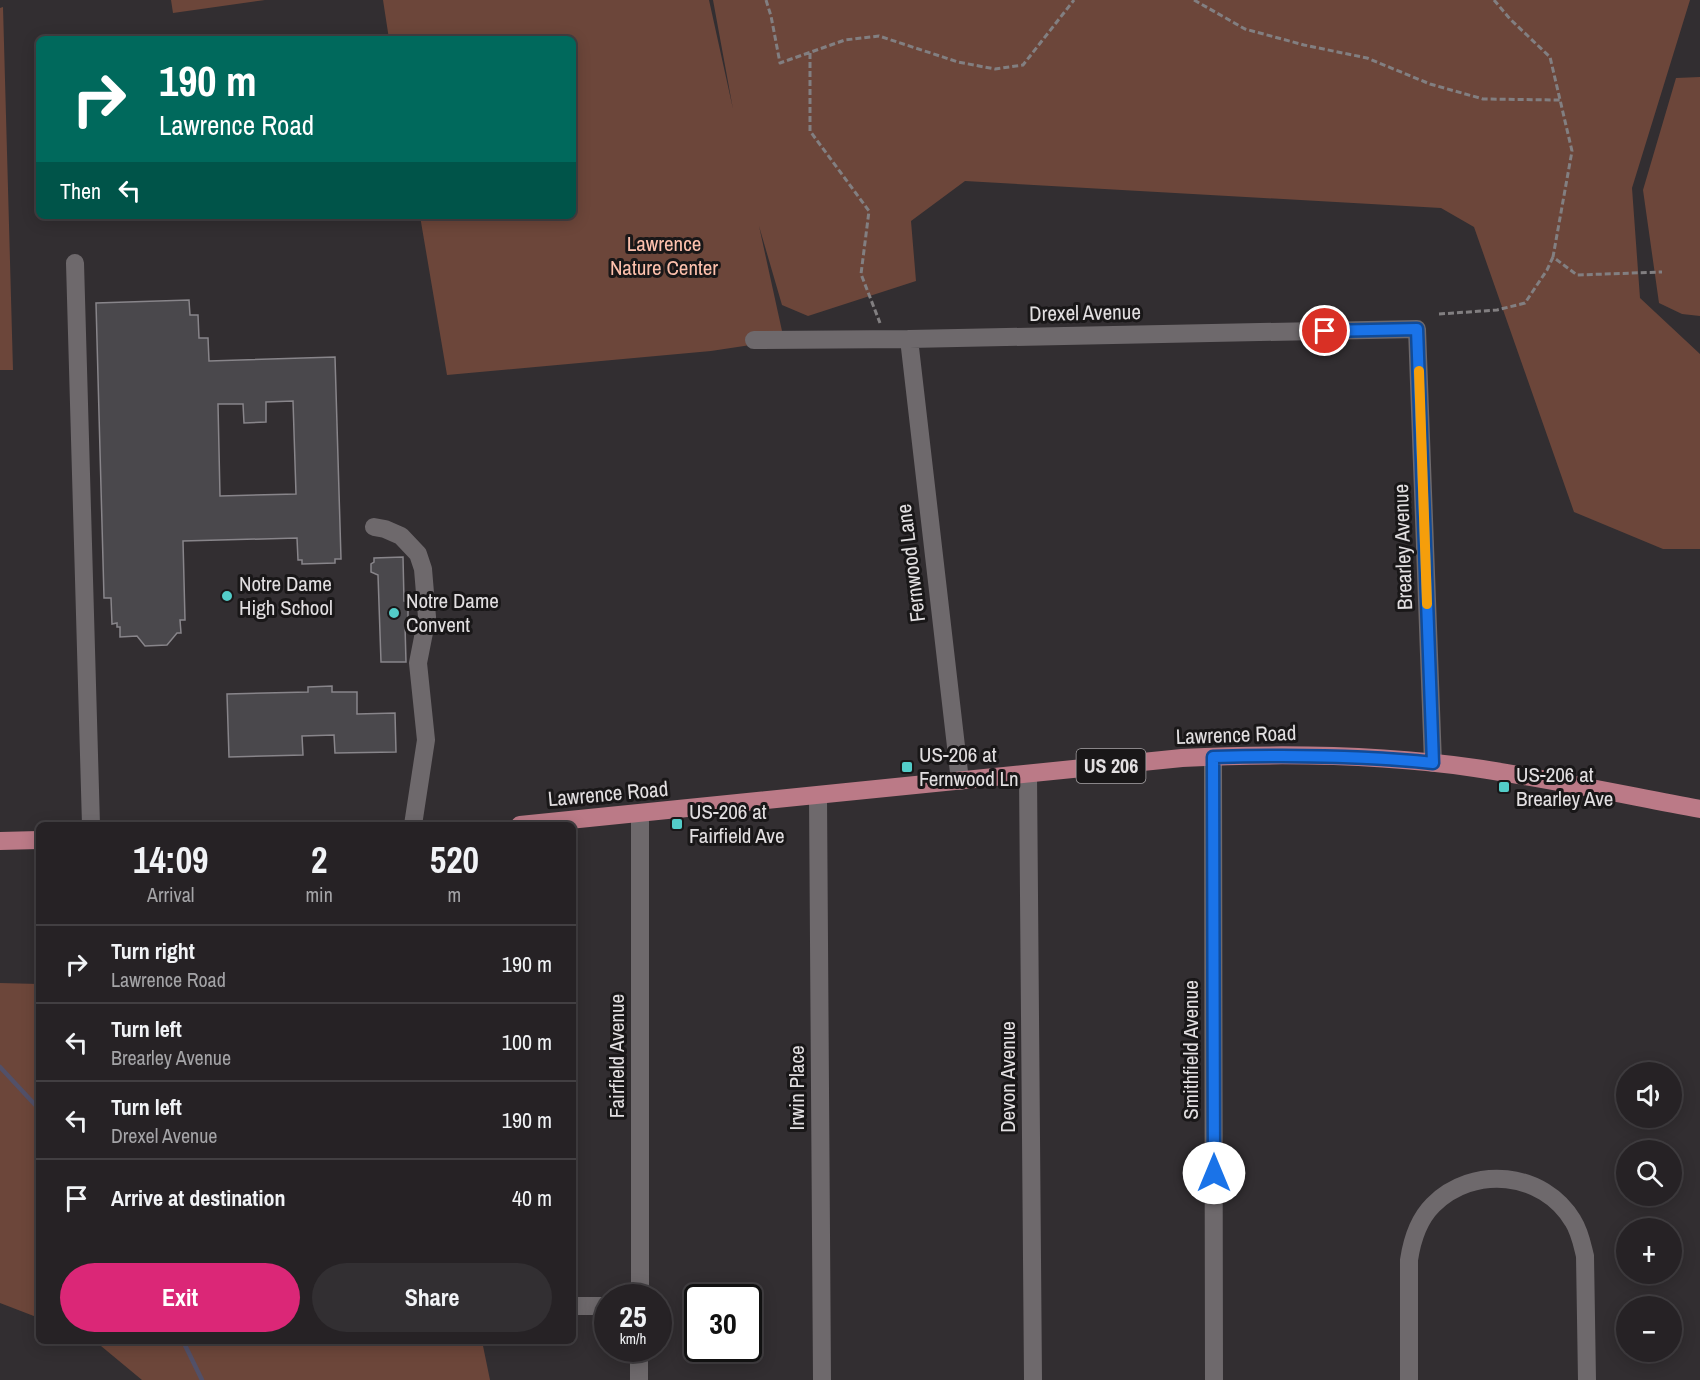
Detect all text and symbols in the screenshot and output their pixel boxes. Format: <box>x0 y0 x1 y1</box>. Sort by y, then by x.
text: 190 m <box>159 53 257 109</box>
icon: right <box>60 60 138 138</box>
text: Lawrence Road <box>159 107 314 143</box>
icon: left <box>113 174 146 207</box>
text: Then <box>60 176 101 206</box>
park label: Lawrence Nature Center <box>610 229 718 282</box>
street label: Drexel Avenue <box>1029 297 1141 328</box>
pin <box>1299 305 1350 356</box>
icon: arrive <box>1308 314 1341 347</box>
street label: Brearley Avenue <box>1386 484 1419 611</box>
street label: Fernwood Lane <box>889 502 932 624</box>
place label: Notre Dame High School <box>239 569 333 622</box>
place label: Notre Dame Convent <box>406 586 499 639</box>
marker: Notre Dame High School <box>220 589 234 603</box>
marker: Notre Dame Convent <box>387 606 401 620</box>
street label: Lawrence Road <box>1175 718 1297 751</box>
place label: US-206 at Fernwood Ln <box>919 740 1019 793</box>
road number: US 206 <box>1076 749 1146 783</box>
marker: US-206 at Fernwood Ln <box>900 760 914 774</box>
place label: US-206 at Brearley Ave <box>1516 760 1613 813</box>
street label: Lawrence Road <box>547 774 669 813</box>
marker: US-206 at Brearley Ave <box>1497 780 1511 794</box>
place label: US-206 at Fairfield Ave <box>689 797 785 850</box>
marker: US-206 at Fairfield Ave <box>670 817 684 831</box>
text: 14:09 <box>133 836 208 884</box>
text: 2 <box>311 836 327 884</box>
text: 520 <box>430 836 479 884</box>
text: Arrival <box>147 881 194 908</box>
text: min <box>305 881 333 908</box>
text: m <box>448 881 461 908</box>
text: Turn right <box>111 936 195 966</box>
icon: right <box>60 948 93 981</box>
text: 190 m <box>502 949 552 979</box>
text: Lawrence Road <box>111 966 226 993</box>
street label: Smithfield Avenue <box>1176 980 1205 1120</box>
street label: Fairfield Avenue <box>602 994 631 1118</box>
text: Turn left <box>111 1014 182 1044</box>
street label: Devon Avenue <box>993 1021 1022 1133</box>
icon: left <box>60 1026 93 1059</box>
text: 100 m <box>502 1027 552 1057</box>
text: Brearley Avenue <box>111 1044 231 1071</box>
street label: Irwin Place <box>782 1045 811 1131</box>
map controls <box>1616 1062 1682 1362</box>
button: sound <box>1616 1062 1682 1128</box>
text: Turn left <box>111 1092 182 1122</box>
icon: left <box>60 1104 93 1137</box>
text: 190 m <box>502 1105 552 1135</box>
text: Drexel Avenue <box>111 1122 217 1149</box>
button: search <box>1616 1140 1682 1206</box>
position arrow <box>1182 1141 1246 1205</box>
icon: arrive <box>60 1182 93 1215</box>
text: Arrive at destination <box>111 1183 285 1213</box>
text: 40 m <box>512 1183 552 1213</box>
button: + <box>1616 1218 1682 1284</box>
button: Exit <box>60 1263 300 1332</box>
button: Share <box>312 1263 552 1332</box>
speed limit sign: 30 <box>684 1284 762 1362</box>
text: 25 <box>619 1296 647 1336</box>
button: − <box>1616 1296 1682 1362</box>
text: km/h <box>620 1328 646 1349</box>

